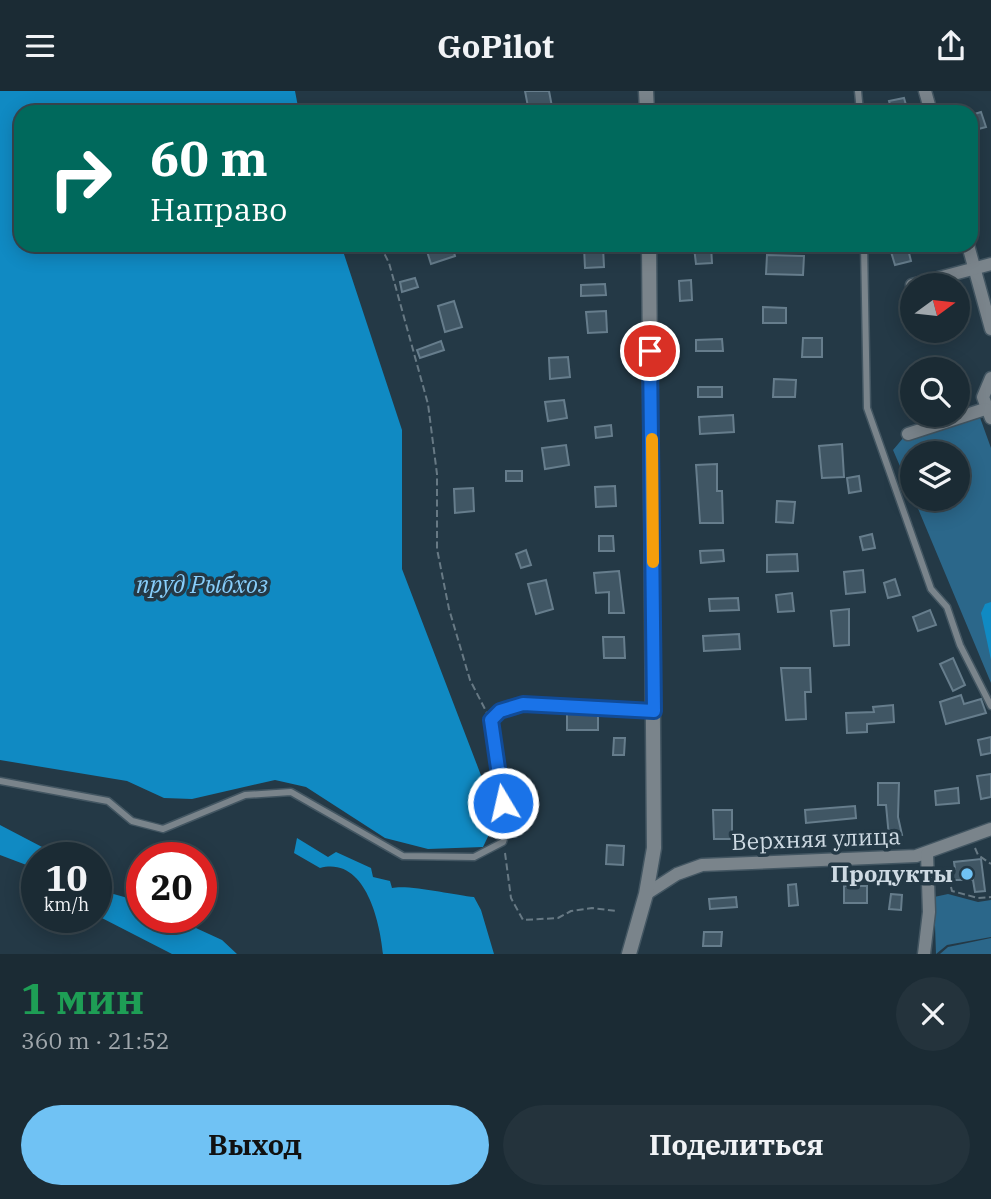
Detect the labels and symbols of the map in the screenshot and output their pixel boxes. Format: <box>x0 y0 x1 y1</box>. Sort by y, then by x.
north arrow <box>900 273 970 343</box>
pin <box>620 321 680 381</box>
water label: пруд Рыбхоз <box>136 568 268 600</box>
position arrow <box>466 766 540 840</box>
street label: Верхняя улица <box>731 820 901 856</box>
speed limit sign: 20 <box>126 842 217 933</box>
place label: Продукты <box>831 858 953 888</box>
marker: Продукты <box>959 866 975 882</box>

